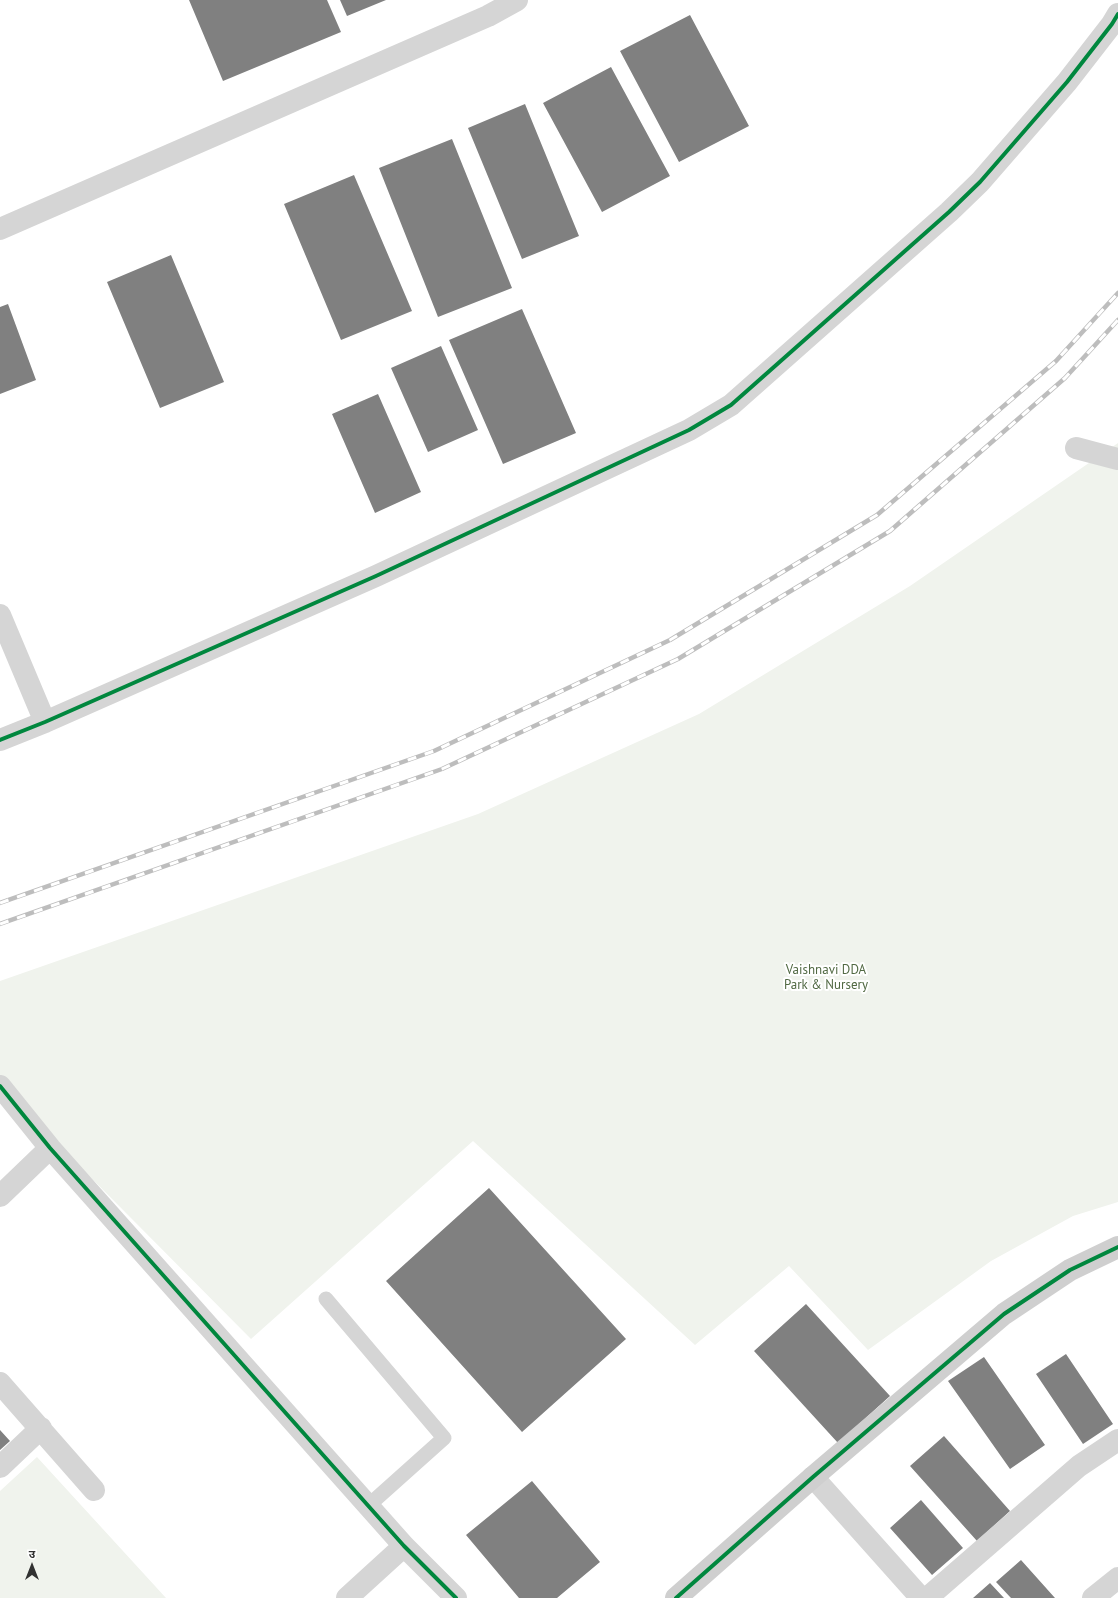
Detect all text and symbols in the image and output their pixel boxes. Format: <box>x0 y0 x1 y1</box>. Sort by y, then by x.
park label: Vaishnavi DDA Park & Nursery <box>784 962 868 993</box>
north arrow <box>12 1546 52 1586</box>
text: उ <box>29 1547 35 1561</box>

